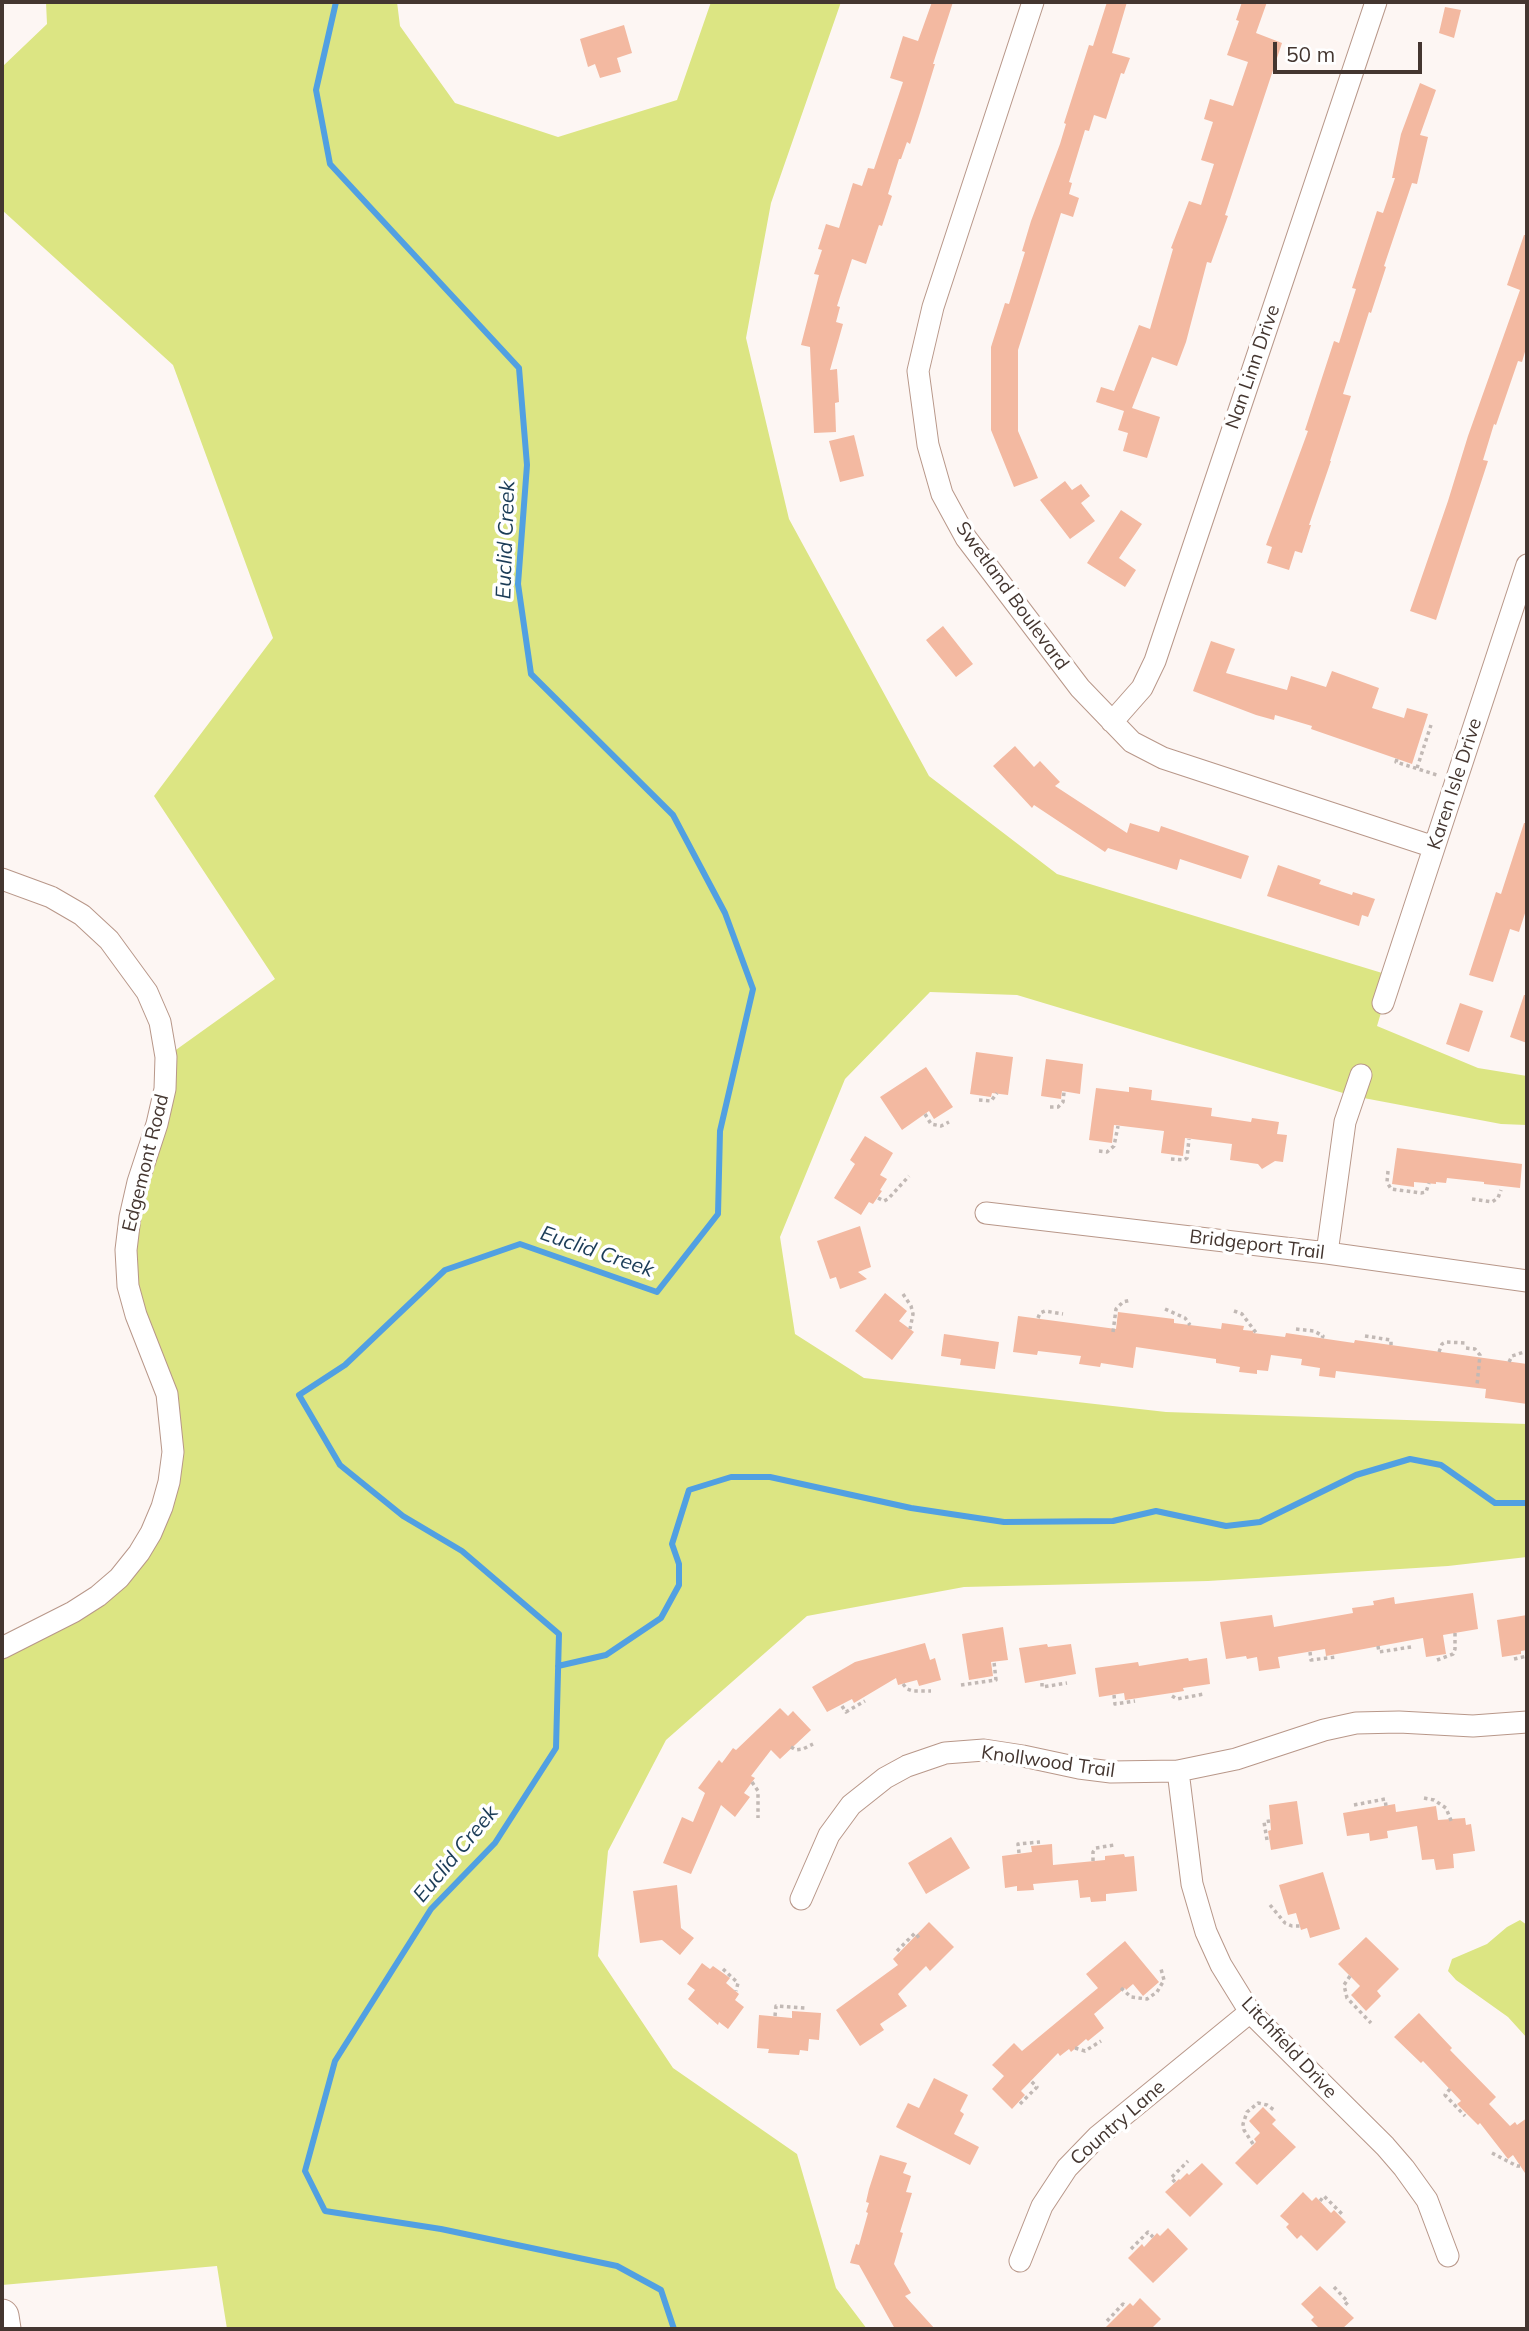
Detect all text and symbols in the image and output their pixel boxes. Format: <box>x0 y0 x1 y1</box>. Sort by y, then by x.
scale bar <box>1277 28 1426 72</box>
text: 50 m <box>1286 41 1335 67</box>
street label: Nan Linn Drive <box>1221 302 1285 432</box>
water label: Euclid Creek <box>491 480 521 600</box>
street label: Swetland Boulevard <box>951 518 1073 674</box>
street label: Karen Isle Drive <box>1423 715 1487 853</box>
street label: Edgemont Road <box>118 1092 174 1234</box>
water label: Euclid Creek <box>537 1221 657 1283</box>
street label: Bridgeport Trail <box>1188 1225 1326 1265</box>
street label: Knollwood Trail <box>980 1741 1116 1783</box>
water label: Euclid Creek <box>408 1801 504 1907</box>
street label: Litchfield Drive <box>1236 1993 1342 2103</box>
street label: Country Lane <box>1066 2076 1170 2170</box>

